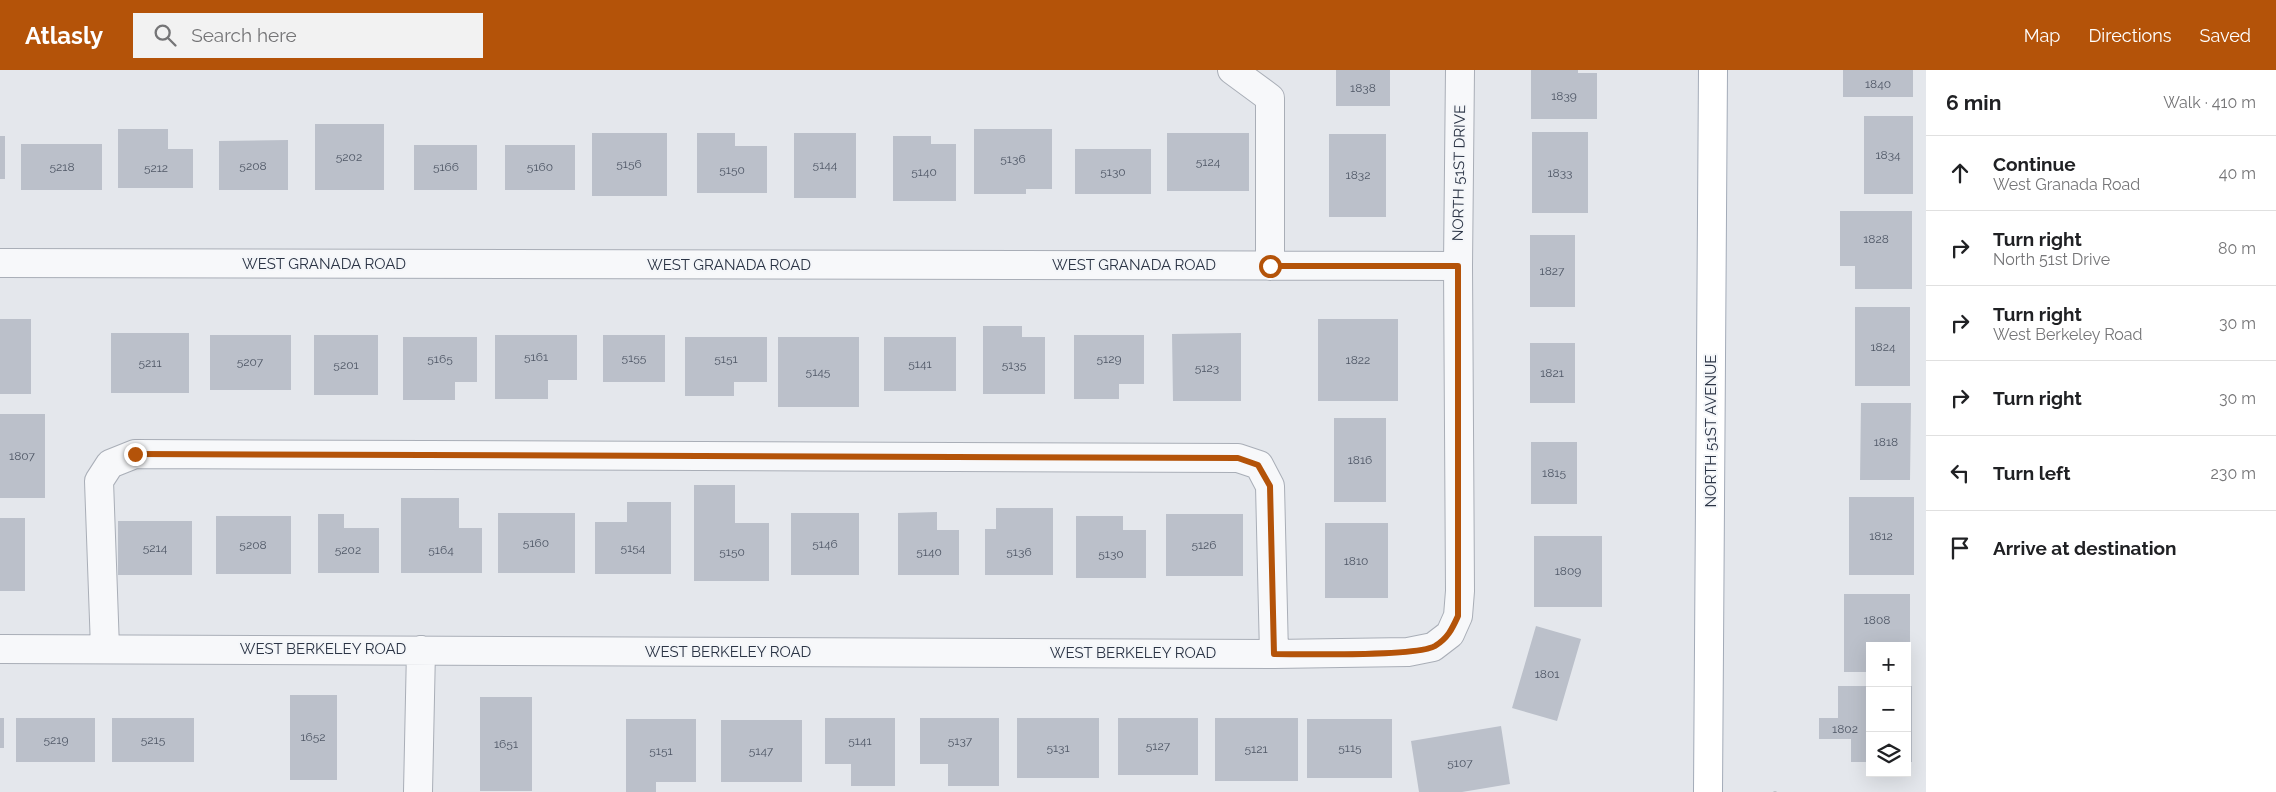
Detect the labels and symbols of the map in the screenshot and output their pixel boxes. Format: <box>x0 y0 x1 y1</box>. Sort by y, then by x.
house number: 1840 <box>1865 77 1891 91</box>
house number: 1838 <box>1350 81 1376 95</box>
house number: 1839 <box>1551 89 1577 103</box>
street label: NORTH 51ST DRIVE <box>1449 105 1469 241</box>
house number: 1834 <box>1875 148 1901 162</box>
house number: 5202 <box>336 150 362 164</box>
house number: 5136 <box>1000 152 1026 166</box>
house number: 5124 <box>1196 155 1221 169</box>
house number: 5156 <box>616 157 642 171</box>
house number: 5144 <box>813 158 838 172</box>
house number: 5208 <box>239 159 267 173</box>
house number: 5218 <box>49 160 75 174</box>
house number: 5166 <box>433 160 459 174</box>
house number: 5160 <box>527 160 553 174</box>
house number: 5212 <box>144 161 168 175</box>
house number: 5150 <box>719 163 745 177</box>
house number: 5140 <box>911 165 937 179</box>
house number: 5130 <box>1100 165 1126 179</box>
house number: 1833 <box>1547 166 1573 180</box>
house number: 1832 <box>1346 168 1370 182</box>
house number: 1828 <box>1863 232 1889 246</box>
street label: WEST GRANADA ROAD <box>242 255 406 273</box>
route start <box>1259 255 1282 278</box>
street label: WEST GRANADA ROAD <box>647 256 811 274</box>
street label: WEST GRANADA ROAD <box>1052 256 1216 274</box>
house number: 1827 <box>1540 264 1565 278</box>
house number: 1824 <box>1870 340 1896 354</box>
house number: 5161 <box>524 350 548 364</box>
house number: 5155 <box>622 351 647 365</box>
house number: 5165 <box>427 352 453 366</box>
house number: 5151 <box>714 352 738 366</box>
house number: 5129 <box>1097 352 1121 366</box>
house number: 1822 <box>1346 353 1370 367</box>
house number: 5207 <box>237 355 264 369</box>
street label: NORTH 51ST AVENUE <box>1702 355 1720 507</box>
house number: 5211 <box>138 356 162 370</box>
house number: 5141 <box>908 357 932 371</box>
house number: 5201 <box>333 358 359 372</box>
house number: 5135 <box>1002 358 1027 372</box>
house number: 5123 <box>1195 361 1219 375</box>
house number: 5145 <box>806 365 831 379</box>
house number: 1821 <box>1540 366 1564 380</box>
house number: 1818 <box>1874 435 1898 449</box>
route end <box>124 443 147 466</box>
house number: 1807 <box>9 449 36 463</box>
house number: 1816 <box>1348 453 1372 467</box>
house number: 1815 <box>1542 466 1566 480</box>
house number: 1812 <box>1869 529 1893 543</box>
house number: 5160 <box>523 536 549 550</box>
house number: 5146 <box>812 537 838 551</box>
house number: 5208 <box>239 538 267 552</box>
house number: 5126 <box>1191 538 1217 552</box>
house number: 5214 <box>143 541 168 555</box>
house number: 5154 <box>621 541 646 555</box>
house number: 5202 <box>335 543 361 557</box>
house number: 5164 <box>428 543 454 557</box>
house number: 5150 <box>719 545 745 559</box>
house number: 5140 <box>916 545 942 559</box>
house number: 5136 <box>1006 545 1032 559</box>
house number: 5130 <box>1098 547 1124 561</box>
house number: 1810 <box>1344 554 1368 568</box>
house number: 1809 <box>1555 564 1581 578</box>
house number: 1808 <box>1864 613 1890 627</box>
street label: WEST BERKELEY ROAD <box>240 640 407 658</box>
street label: WEST BERKELEY ROAD <box>645 643 812 661</box>
street label: WEST BERKELEY ROAD <box>1050 644 1217 662</box>
house number: 1801 <box>1535 667 1559 681</box>
house number: 1802 <box>1832 722 1858 736</box>
house number: 1652 <box>300 730 326 744</box>
house number: 5219 <box>44 733 68 747</box>
house number: 5215 <box>141 733 166 747</box>
house number: 5141 <box>848 734 872 748</box>
house number: 5137 <box>948 734 973 748</box>
house number: 1651 <box>494 737 518 751</box>
house number: 5127 <box>1146 739 1171 753</box>
house number: 5131 <box>1046 741 1070 755</box>
house number: 5115 <box>1338 741 1362 755</box>
house number: 5121 <box>1244 742 1268 756</box>
house number: 5151 <box>649 744 673 758</box>
house number: 5147 <box>749 744 774 758</box>
house number: 5107 <box>1447 756 1473 770</box>

